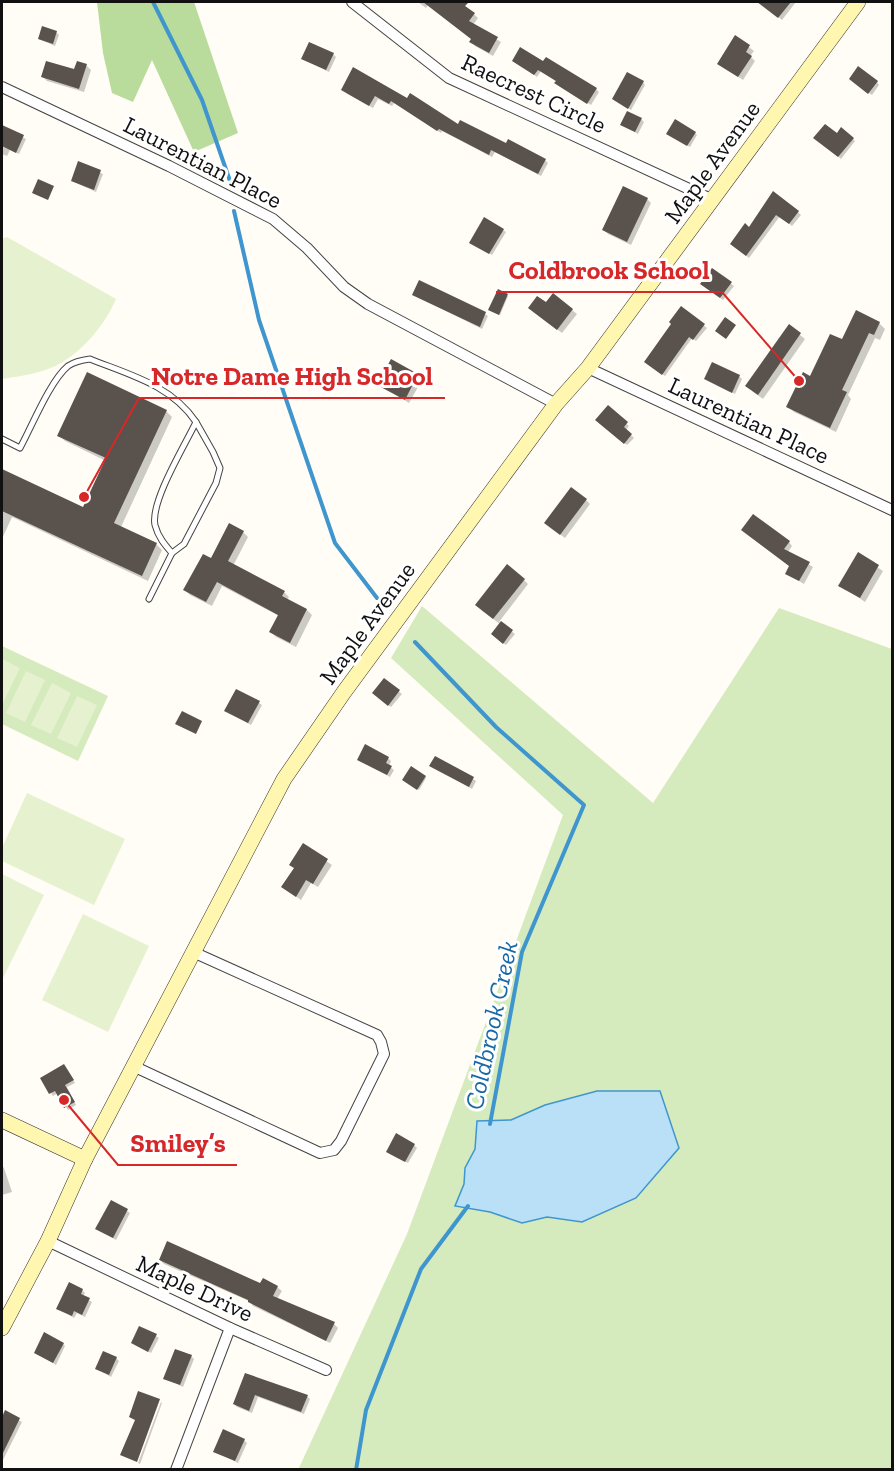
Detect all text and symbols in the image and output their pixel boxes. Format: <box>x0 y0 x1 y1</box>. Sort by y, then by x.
street label: Raecrest Circle <box>457 47 611 139</box>
street label: Maple Avenue <box>658 95 766 229</box>
street label: Laurentian Place <box>119 110 287 214</box>
callout: Coldbrook School <box>496 248 722 292</box>
text: Coldbrook School <box>508 254 710 286</box>
callout: Notre Dame High School <box>139 354 445 398</box>
text: Notre Dame High School <box>151 360 433 392</box>
street label: Laurentian Place <box>664 370 834 470</box>
street label: Maple Avenue <box>313 556 421 690</box>
water label: Coldbrook Creek <box>457 938 525 1112</box>
callout: Smiley’s <box>118 1121 237 1165</box>
text: Smiley’s <box>130 1127 226 1159</box>
street label: Maple Drive <box>132 1248 258 1328</box>

